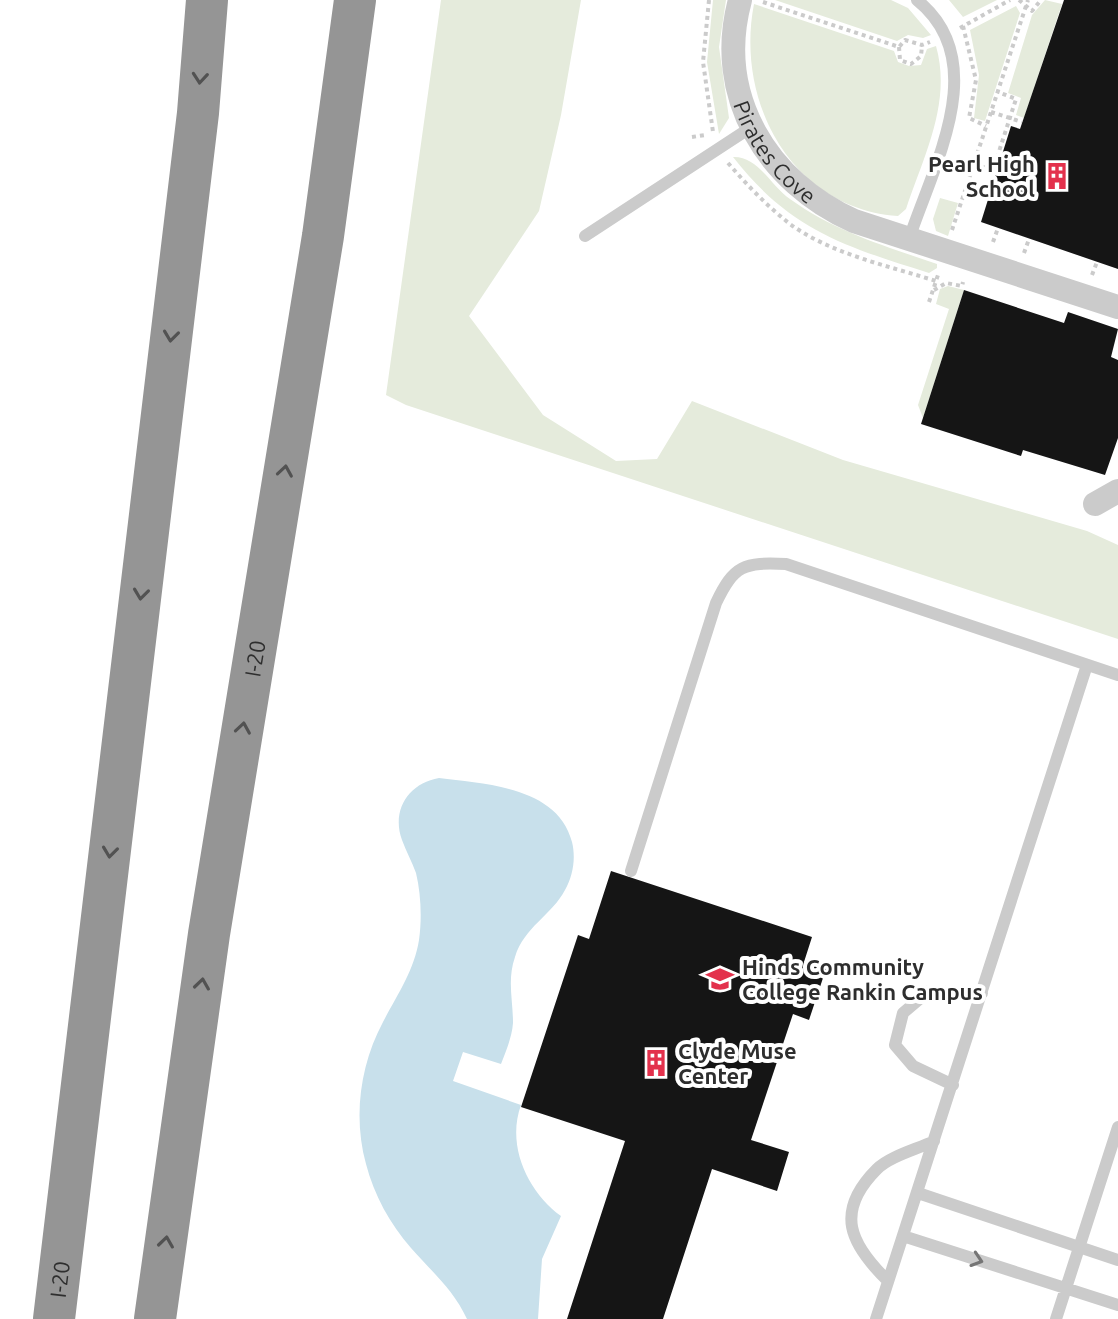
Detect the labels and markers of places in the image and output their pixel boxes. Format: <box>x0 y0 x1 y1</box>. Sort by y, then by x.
place label: Pearl High School <box>928 151 1035 201</box>
building icon: Pearl High School <box>1042 161 1072 191</box>
place label: Hinds Community College Rankin Campus <box>742 954 983 1004</box>
school or university icon: Hinds Community College Rankin Campus <box>705 964 735 994</box>
place label: Clyde Muse Center <box>678 1038 797 1088</box>
building icon: Clyde Muse Center <box>641 1048 671 1078</box>

